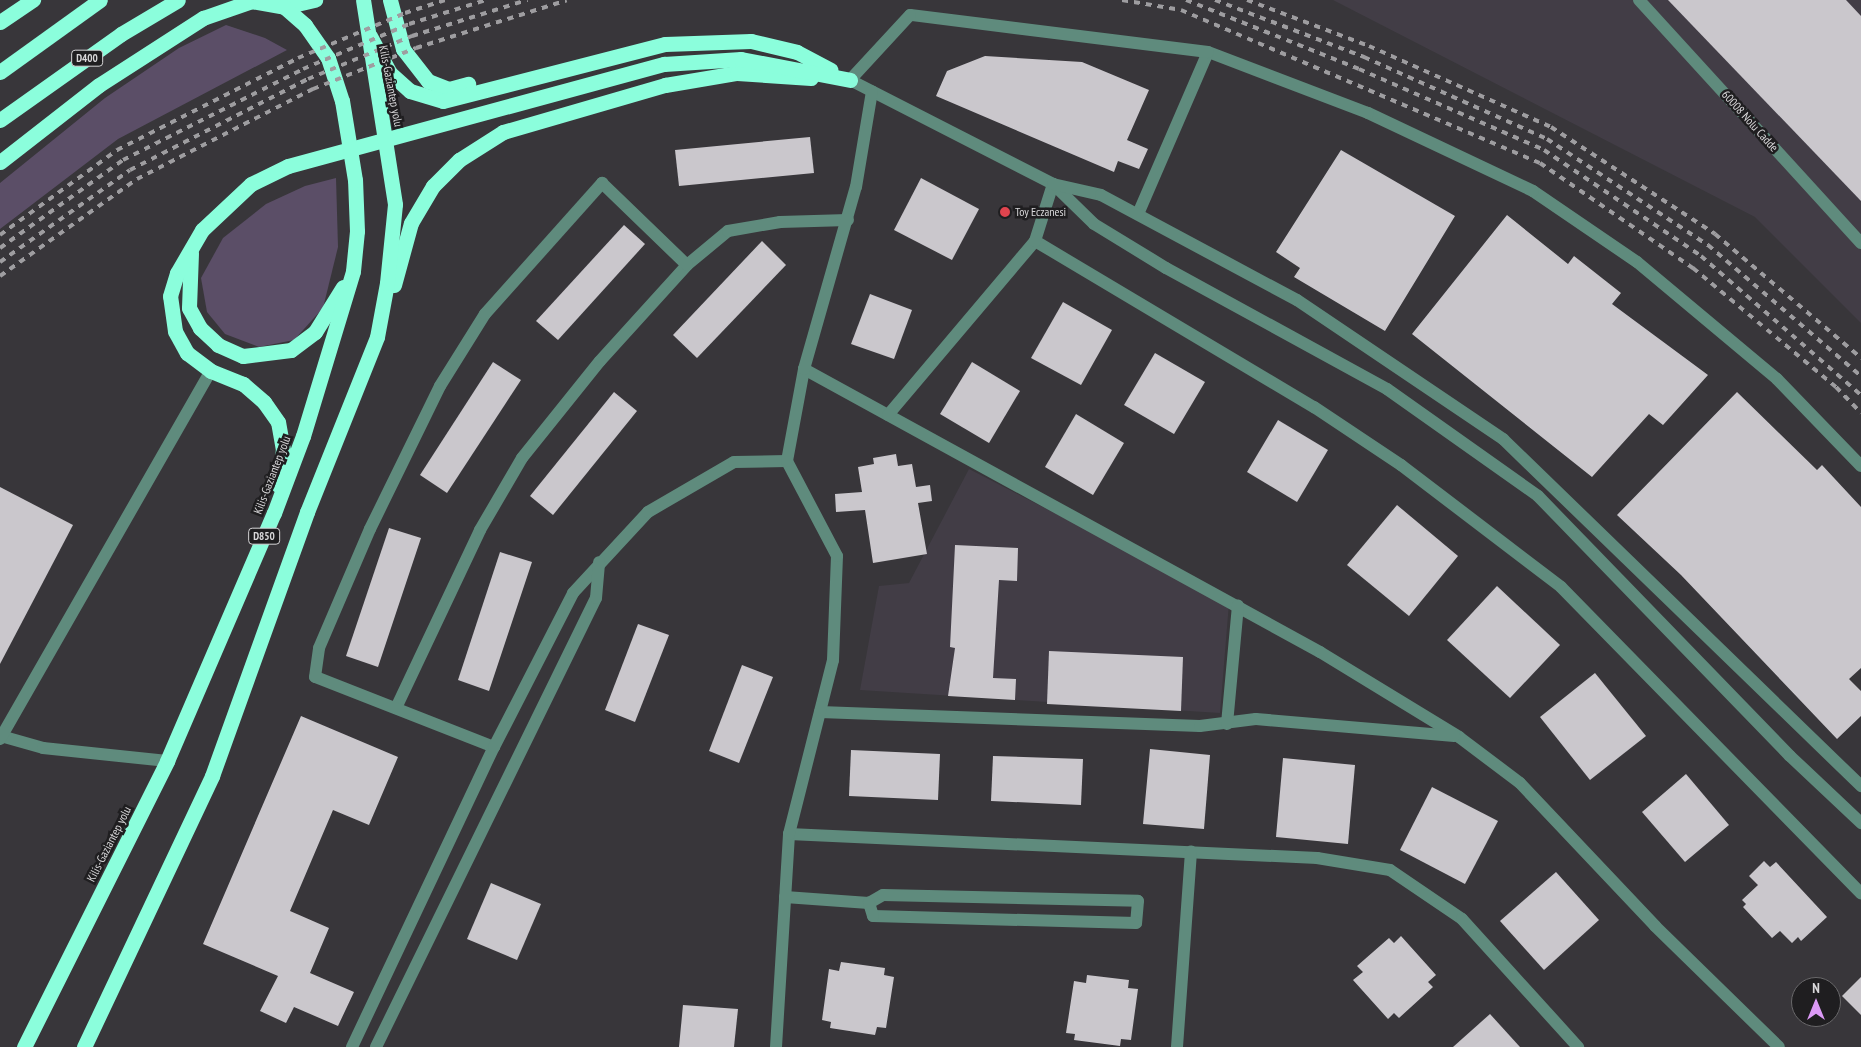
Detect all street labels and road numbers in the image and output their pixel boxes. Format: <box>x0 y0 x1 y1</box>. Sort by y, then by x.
street label: Kilis-Gaziantep yolu <box>376 44 406 128</box>
road number: D400 <box>71 49 103 66</box>
street label: 60008 Nolu Cadde <box>1719 87 1781 155</box>
street label: Kilis-Gaziantep yolu <box>250 434 294 516</box>
road number: D850 <box>248 528 280 544</box>
street label: Kilis-Gaziantep yolu <box>84 804 134 884</box>

